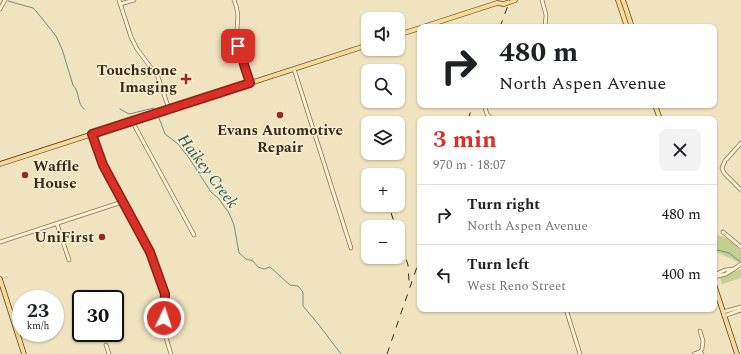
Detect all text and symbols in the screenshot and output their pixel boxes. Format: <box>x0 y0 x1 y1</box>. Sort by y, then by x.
map controls <box>361 12 405 264</box>
button: sound <box>361 12 405 56</box>
pin <box>221 29 255 63</box>
text: 480 m <box>499 31 578 74</box>
icon: arrive <box>227 35 249 57</box>
icon: right <box>433 40 485 92</box>
place label: Touchstone Imaging <box>97 59 177 99</box>
button: search <box>361 64 405 108</box>
text: North Aspen Avenue <box>499 70 666 97</box>
marker: Touchstone Imaging <box>180 73 192 85</box>
marker: Evans Automotive Repair <box>275 110 285 120</box>
button: layers <box>361 116 405 160</box>
place label: Evans Automotive Repair <box>217 119 343 159</box>
text: 3 min <box>433 122 497 158</box>
water label: Haikey Creek <box>172 129 244 214</box>
button: close <box>659 129 701 171</box>
place label: Waffle House <box>33 155 79 195</box>
text: 970 m · 18:07 <box>433 155 506 175</box>
button: + <box>361 168 405 212</box>
marker: Waffle House <box>20 170 30 180</box>
text: Turn right <box>467 193 540 216</box>
text: 480 m <box>662 203 701 226</box>
icon: right <box>433 204 455 226</box>
text: North Aspen Avenue <box>467 216 588 236</box>
button: − <box>361 220 405 264</box>
place label: UniFirst <box>34 226 94 249</box>
marker: UniFirst <box>97 232 107 242</box>
text: Turn left <box>467 253 529 276</box>
text: 400 m <box>662 263 701 286</box>
icon: left <box>433 264 455 286</box>
text: West Reno Street <box>467 276 566 296</box>
speed limit sign: 30 <box>72 290 124 342</box>
text: 23 <box>27 296 49 326</box>
position arrow <box>143 297 185 339</box>
text: km/h <box>27 318 49 334</box>

